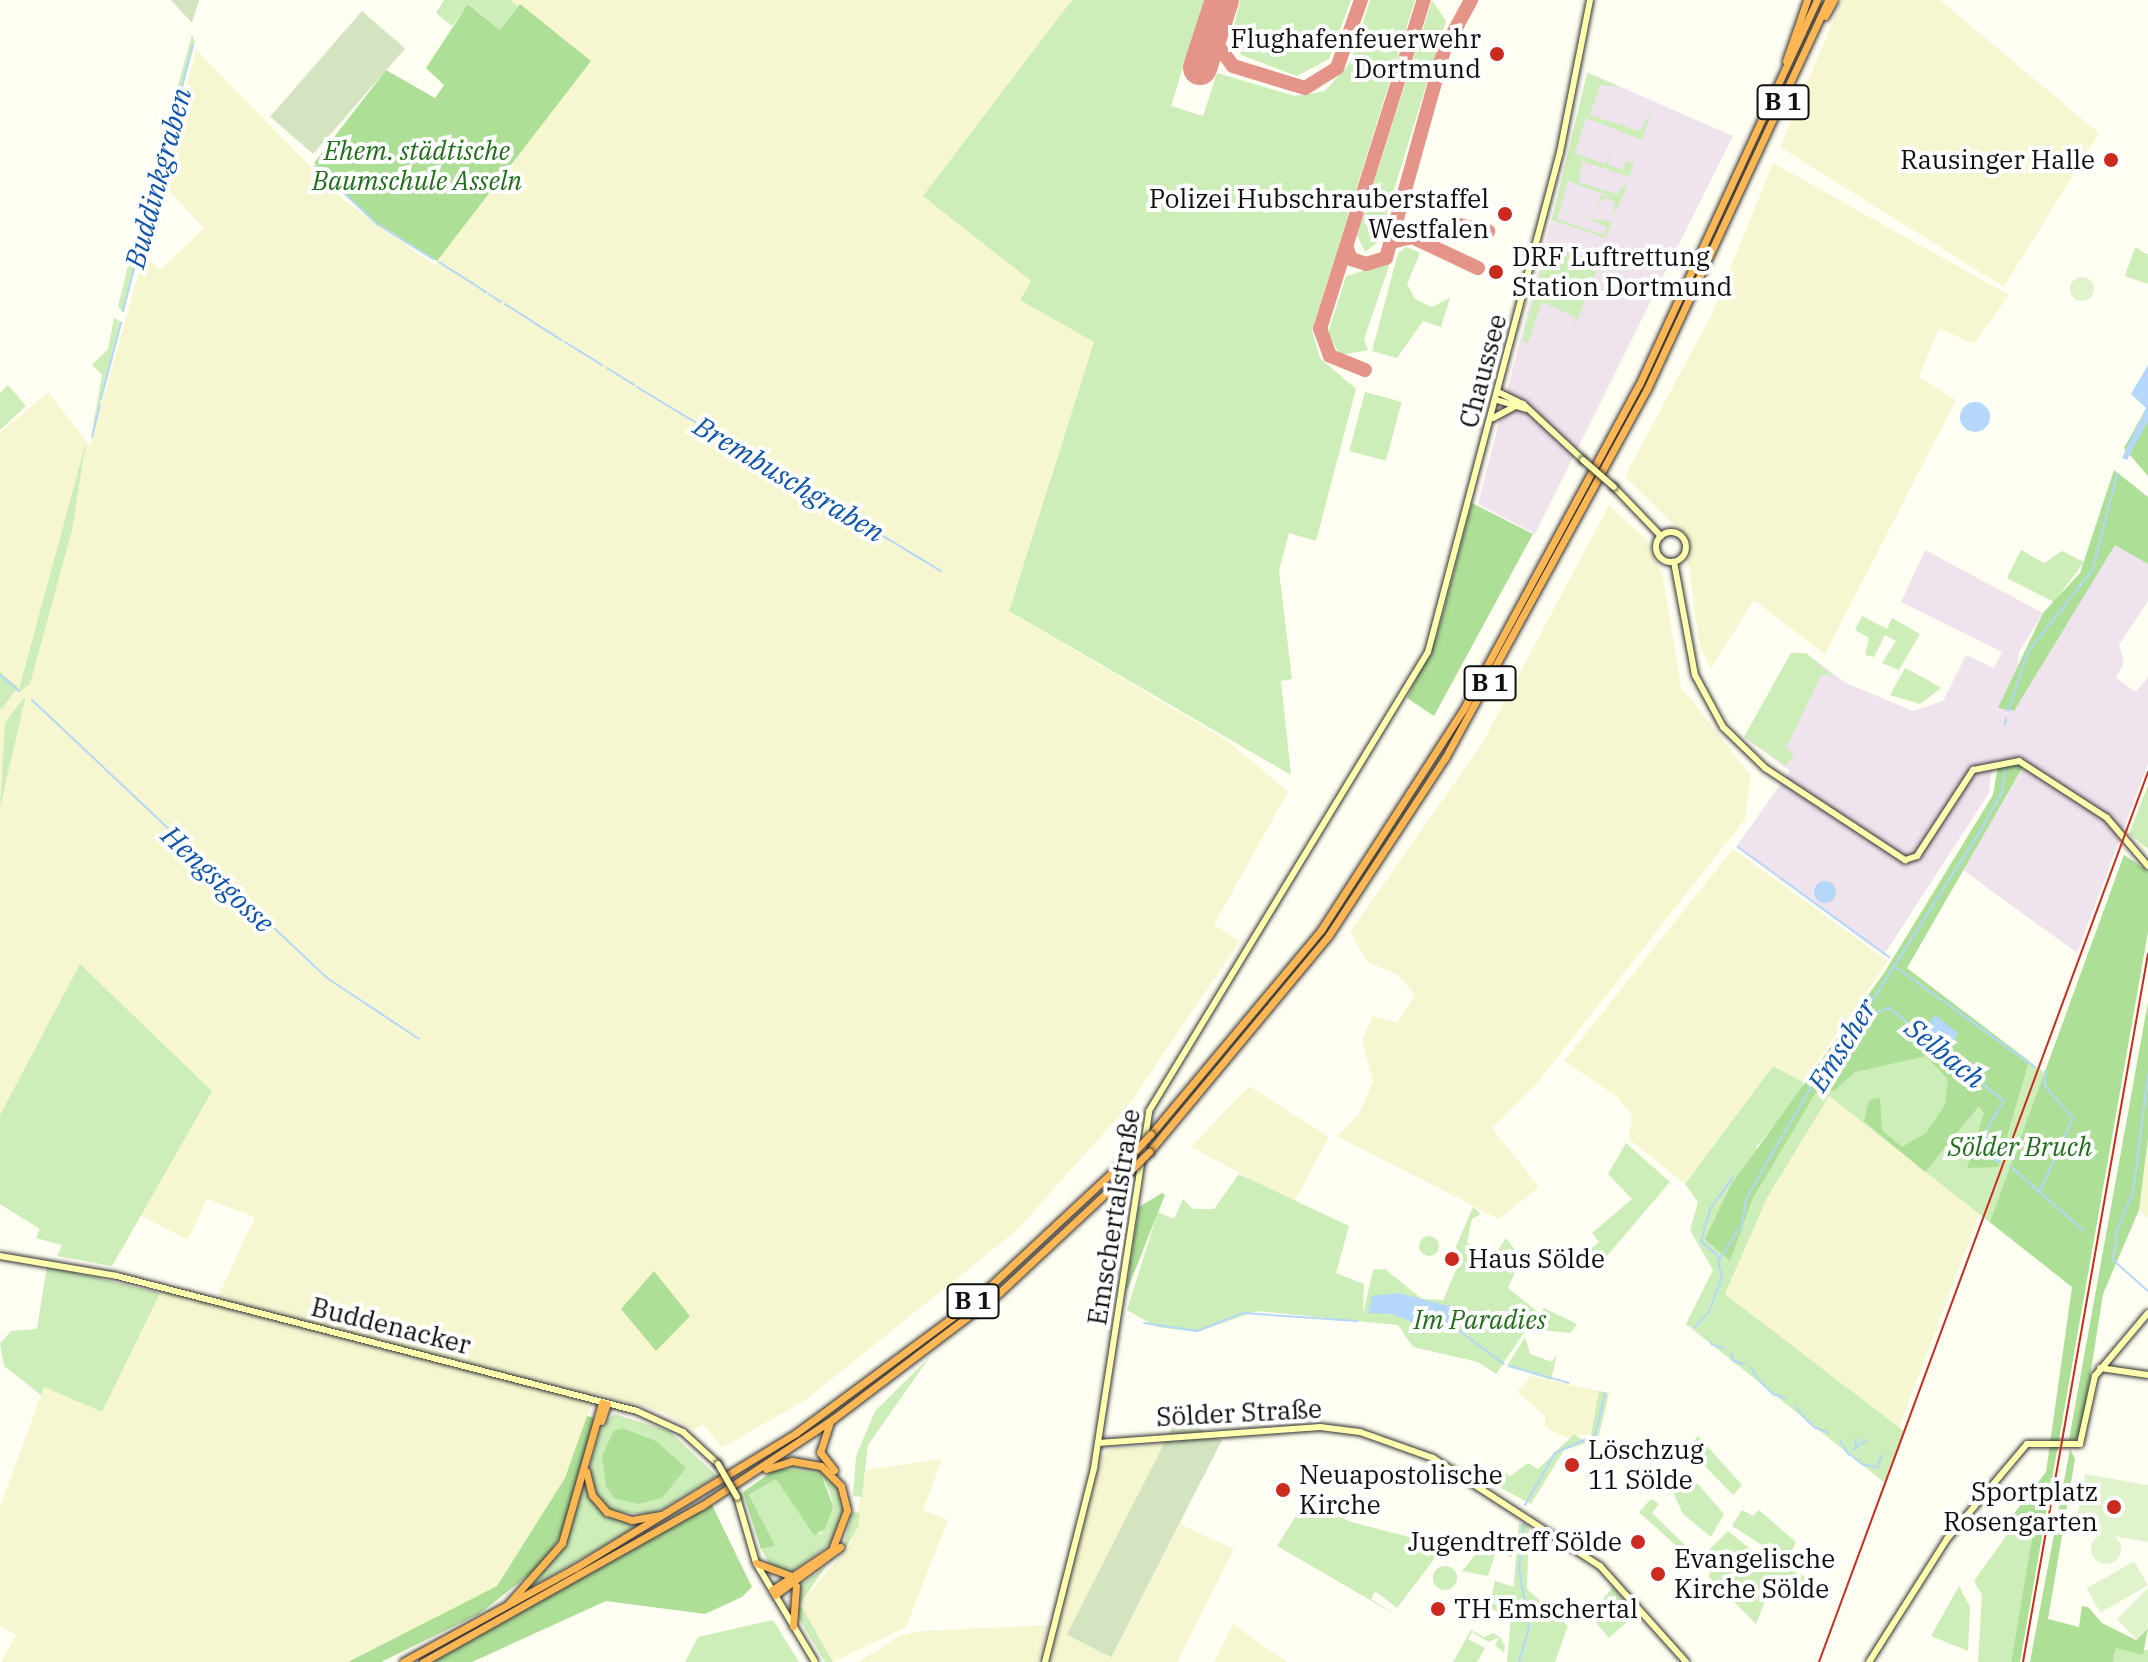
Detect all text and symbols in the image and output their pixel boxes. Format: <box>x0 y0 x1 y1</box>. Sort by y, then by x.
place label: Flughafenfeuerwehr Dortmund <box>1230 23 1481 84</box>
marker: Flughafenfeuerwehr Dortmund <box>1488 45 1506 63</box>
road number: B 1 <box>1755 82 1811 122</box>
water label: Buddinkgraben <box>118 84 198 272</box>
park label: Ehem. städtische Baumschule Asseln <box>312 135 522 196</box>
place label: Rausinger Halle <box>1900 144 2095 176</box>
marker: Rausinger Halle <box>2102 151 2120 169</box>
place label: Polizei Hubschrauberstaffel Westfalen <box>1149 183 1489 244</box>
marker: Polizei Hubschrauberstaffel Westfalen <box>1496 205 1514 223</box>
place label: DRF Luftrettung Station Dortmund <box>1512 241 1732 302</box>
marker: DRF Luftrettung Station Dortmund <box>1487 263 1505 281</box>
street label: Chaussee <box>1453 311 1513 431</box>
water label: Brembuschgraben <box>688 409 890 549</box>
road number: B 1 <box>1462 663 1518 703</box>
water label: Hengstgosse <box>155 819 281 939</box>
water label: Emscher <box>1801 993 1883 1097</box>
water label: Selbach <box>1898 1011 1992 1095</box>
street label: Emschertalstraße <box>1081 1107 1147 1327</box>
park label: Sölder Bruch <box>1948 1131 2092 1163</box>
place label: Haus Sölde <box>1468 1243 1605 1275</box>
marker: Haus Sölde <box>1443 1250 1461 1268</box>
road number: B 1 <box>945 1281 1001 1321</box>
street label: Buddenacker <box>308 1291 474 1361</box>
park label: Im Paradies <box>1414 1304 1546 1336</box>
street label: Sölder Straße <box>1155 1393 1323 1433</box>
place label: Löschzug 11 Sölde <box>1588 1434 1704 1496</box>
marker: Löschzug 11 Sölde <box>1563 1456 1581 1474</box>
place label: Neuapostolische Kirche <box>1299 1459 1503 1520</box>
place label: Sportplatz Rosengarten <box>1943 1476 2098 1538</box>
marker: Neuapostolische Kirche <box>1274 1481 1292 1499</box>
marker: Sportplatz Rosengarten <box>2105 1498 2123 1516</box>
place label: Jugendtreff Sölde <box>1408 1526 1622 1558</box>
marker: Jugendtreff Sölde <box>1629 1533 1647 1551</box>
place label: Evangelische Kirche Sölde <box>1674 1543 1835 1604</box>
marker: Evangelische Kirche Sölde <box>1649 1565 1667 1583</box>
place label: TH Emschertal <box>1454 1593 1638 1625</box>
marker: TH Emschertal <box>1429 1600 1447 1618</box>

